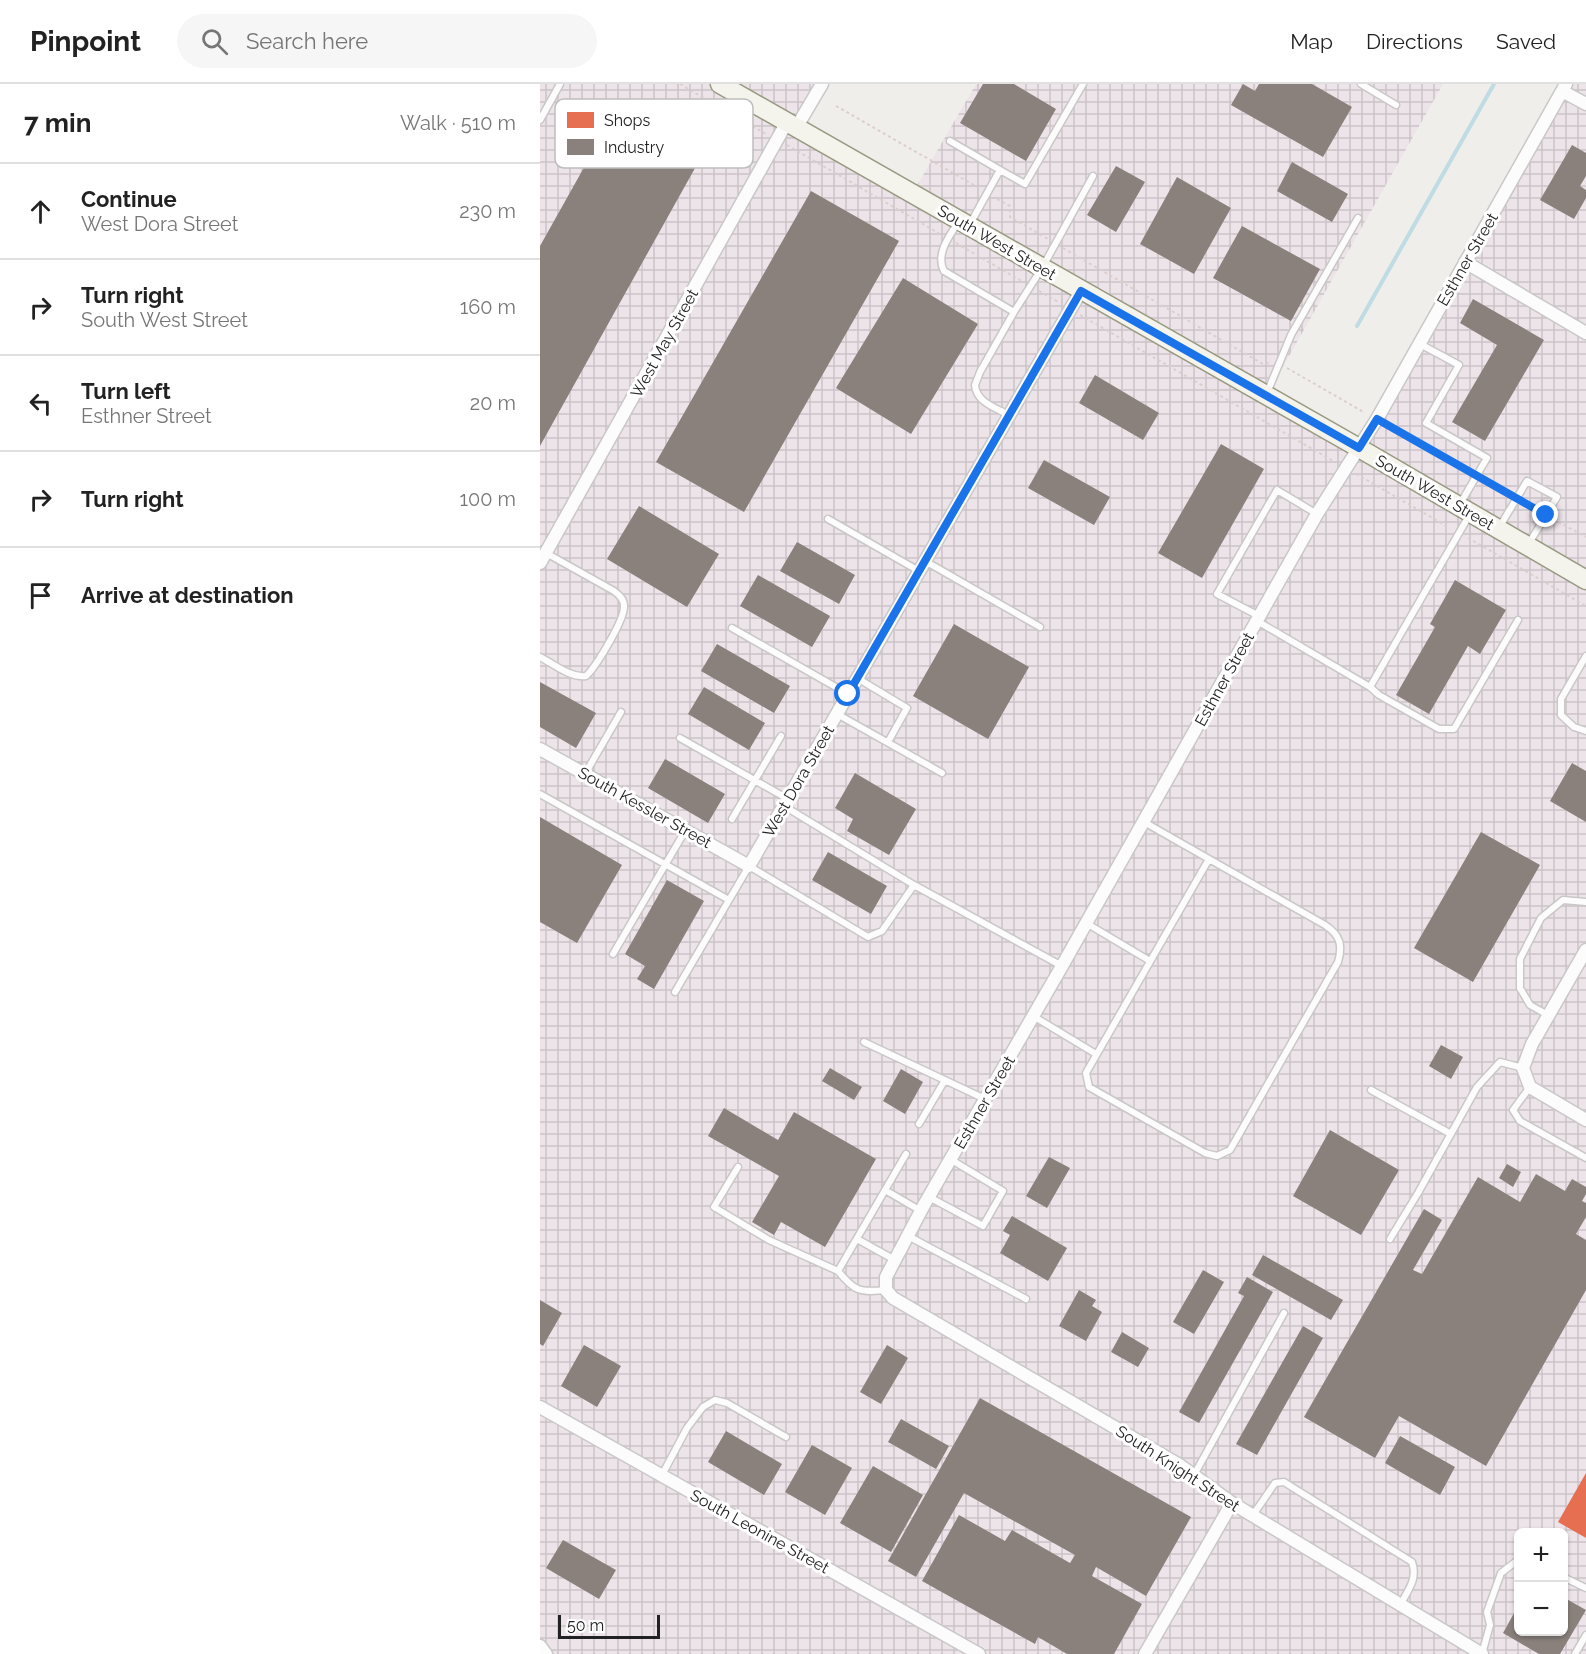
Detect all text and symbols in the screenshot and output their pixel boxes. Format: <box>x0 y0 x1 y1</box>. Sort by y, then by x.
search box <box>177 14 597 68</box>
text: Pinpoint <box>30 25 141 58</box>
icon: search <box>198 25 231 58</box>
text: Search here <box>246 28 368 54</box>
text: Map <box>1290 29 1333 54</box>
text: Directions <box>1366 29 1463 54</box>
text: Saved <box>1496 29 1556 54</box>
legend <box>555 99 753 168</box>
text: 7 min <box>24 108 91 138</box>
text: Walk · 510 m <box>400 111 516 135</box>
text: Shops <box>604 111 650 130</box>
text: Industry <box>604 138 664 157</box>
text: Continue <box>81 186 177 212</box>
icon: ahead <box>24 195 57 228</box>
text: 230 m <box>459 199 516 223</box>
street label: South West Street <box>934 201 1060 284</box>
street label: Esthner Street <box>1433 209 1502 309</box>
text: West Dora Street <box>81 212 238 236</box>
text: Turn right <box>81 282 184 308</box>
street label: West May Street <box>627 285 702 401</box>
icon: right <box>24 291 57 324</box>
text: 160 m <box>460 295 516 319</box>
text: South West Street <box>81 308 248 332</box>
text: Turn left <box>81 378 171 404</box>
icon: left <box>24 387 57 420</box>
text: 20 m <box>470 391 516 415</box>
text: Esthner Street <box>81 404 212 428</box>
street label: South West Street <box>1372 451 1498 534</box>
icon: right <box>24 483 57 516</box>
text: Turn right <box>81 486 184 512</box>
text: 100 m <box>459 487 516 511</box>
route end <box>1532 501 1558 527</box>
icon: arrive <box>24 579 57 612</box>
text: Arrive at destination <box>81 582 294 608</box>
street label: Esthner Street <box>1191 628 1258 730</box>
route start <box>834 680 860 706</box>
street label: West Dora Street <box>759 721 838 841</box>
street label: South Kessler Street <box>575 763 715 852</box>
street label: Esthner Street <box>950 1052 1019 1152</box>
street label: South Knight Street <box>1112 1421 1244 1516</box>
street label: South Leonine Street <box>687 1485 833 1578</box>
map controls <box>1514 1528 1568 1636</box>
button: + <box>1514 1528 1568 1582</box>
button: − <box>1514 1582 1568 1636</box>
scale bar <box>558 1612 660 1640</box>
text: 50 m <box>567 1616 604 1635</box>

